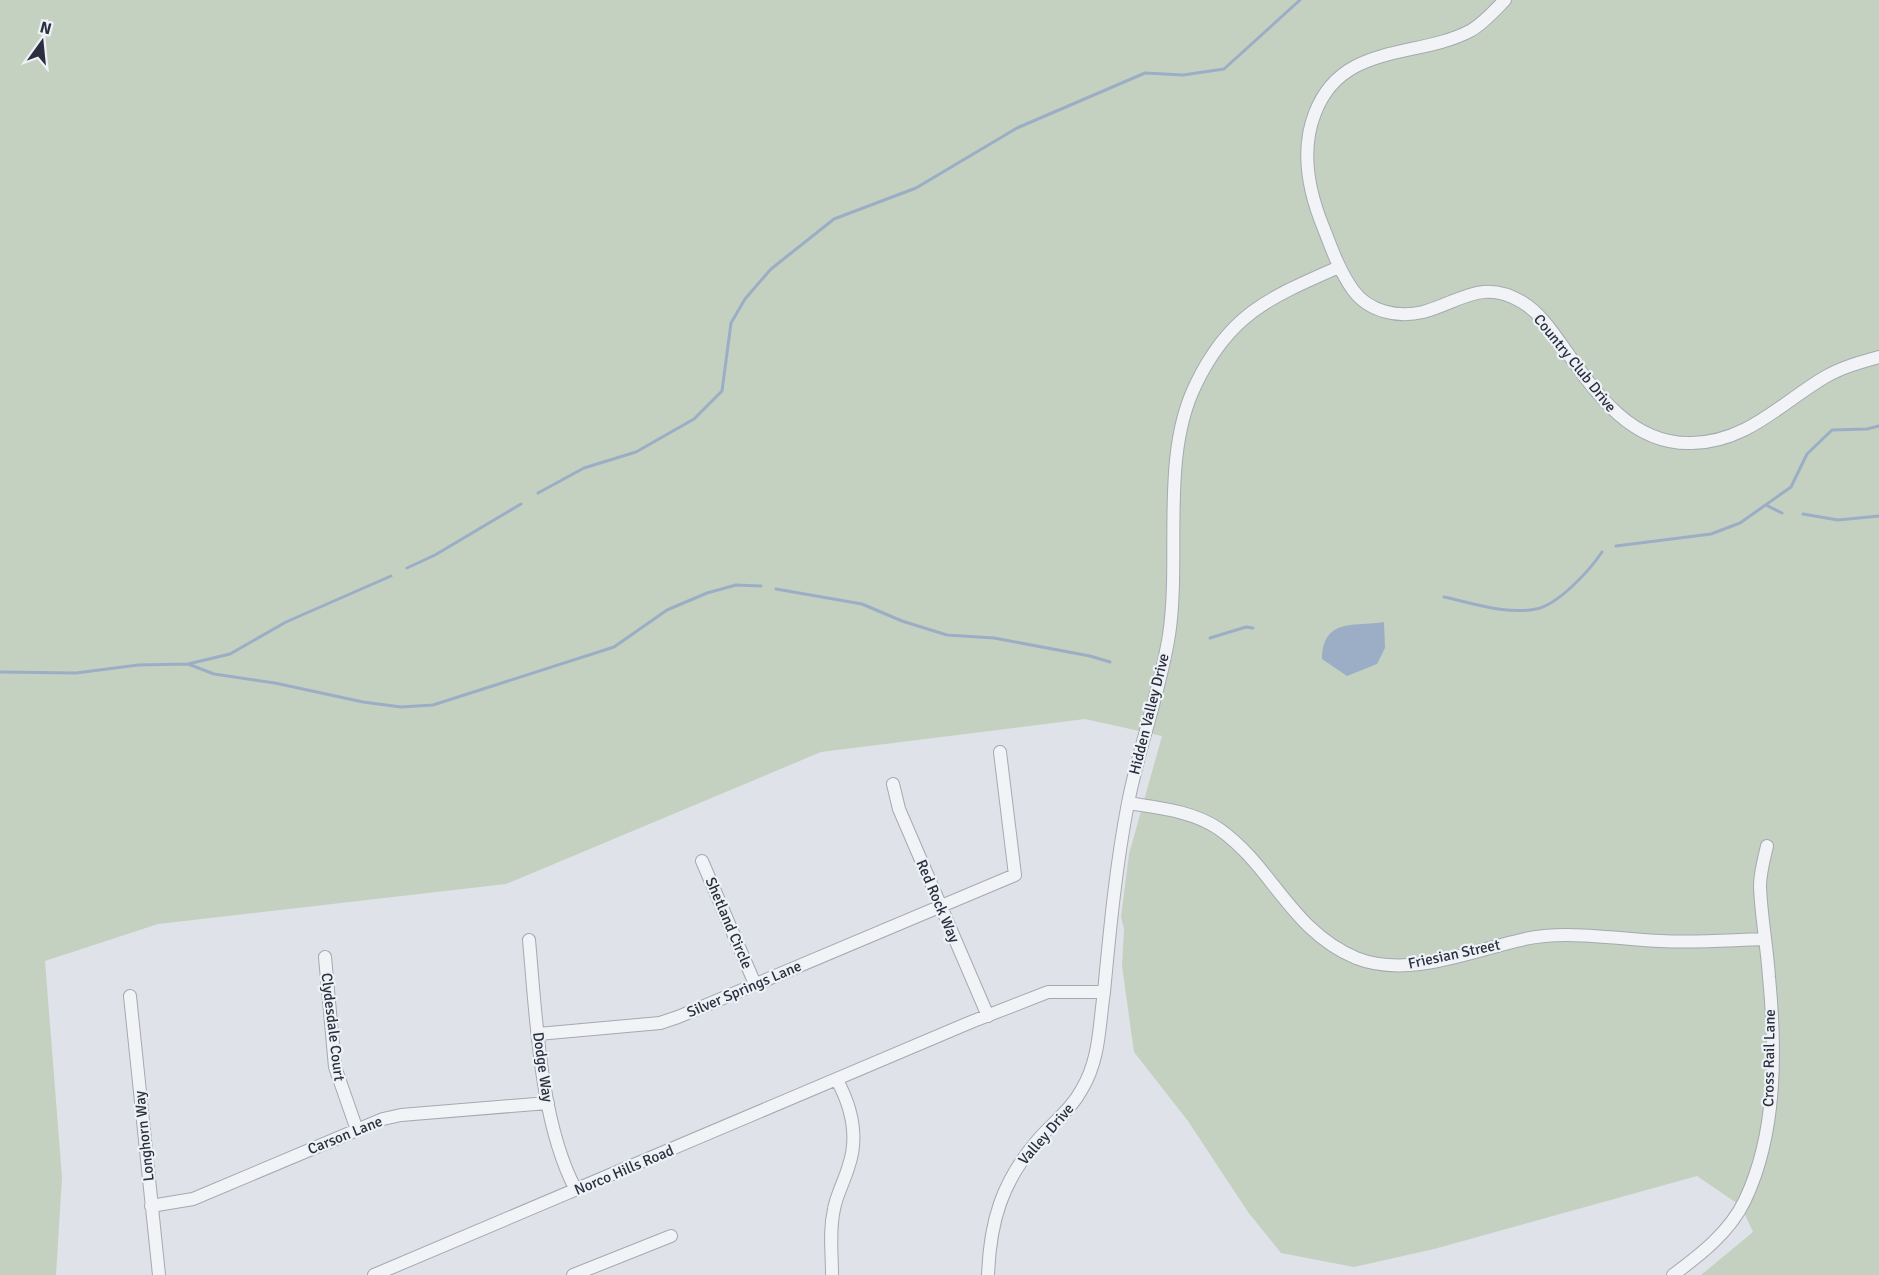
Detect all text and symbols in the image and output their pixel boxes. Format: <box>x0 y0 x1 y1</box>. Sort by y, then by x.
north arrow <box>12 12 72 72</box>
text: N <box>38 17 54 40</box>
street label: Country Club Drive <box>1530 310 1620 416</box>
street label: Hidden Valley Drive <box>1125 651 1173 777</box>
street label: Red Rock Way <box>912 857 964 945</box>
street label: Shetland Circle <box>702 874 756 972</box>
street label: Friesian Street <box>1406 935 1502 973</box>
street label: Silver Springs Lane <box>684 957 804 1021</box>
street label: Clydesdale Court <box>317 972 349 1082</box>
street label: Cross Rail Lane <box>1759 1009 1779 1107</box>
street label: Dodge Way <box>529 1031 557 1103</box>
street label: Longhorn Way <box>130 1090 158 1182</box>
street label: Valley Drive <box>1015 1100 1077 1168</box>
street label: Carson Lane <box>305 1112 385 1158</box>
street label: Norco Hills Road <box>572 1141 676 1199</box>

